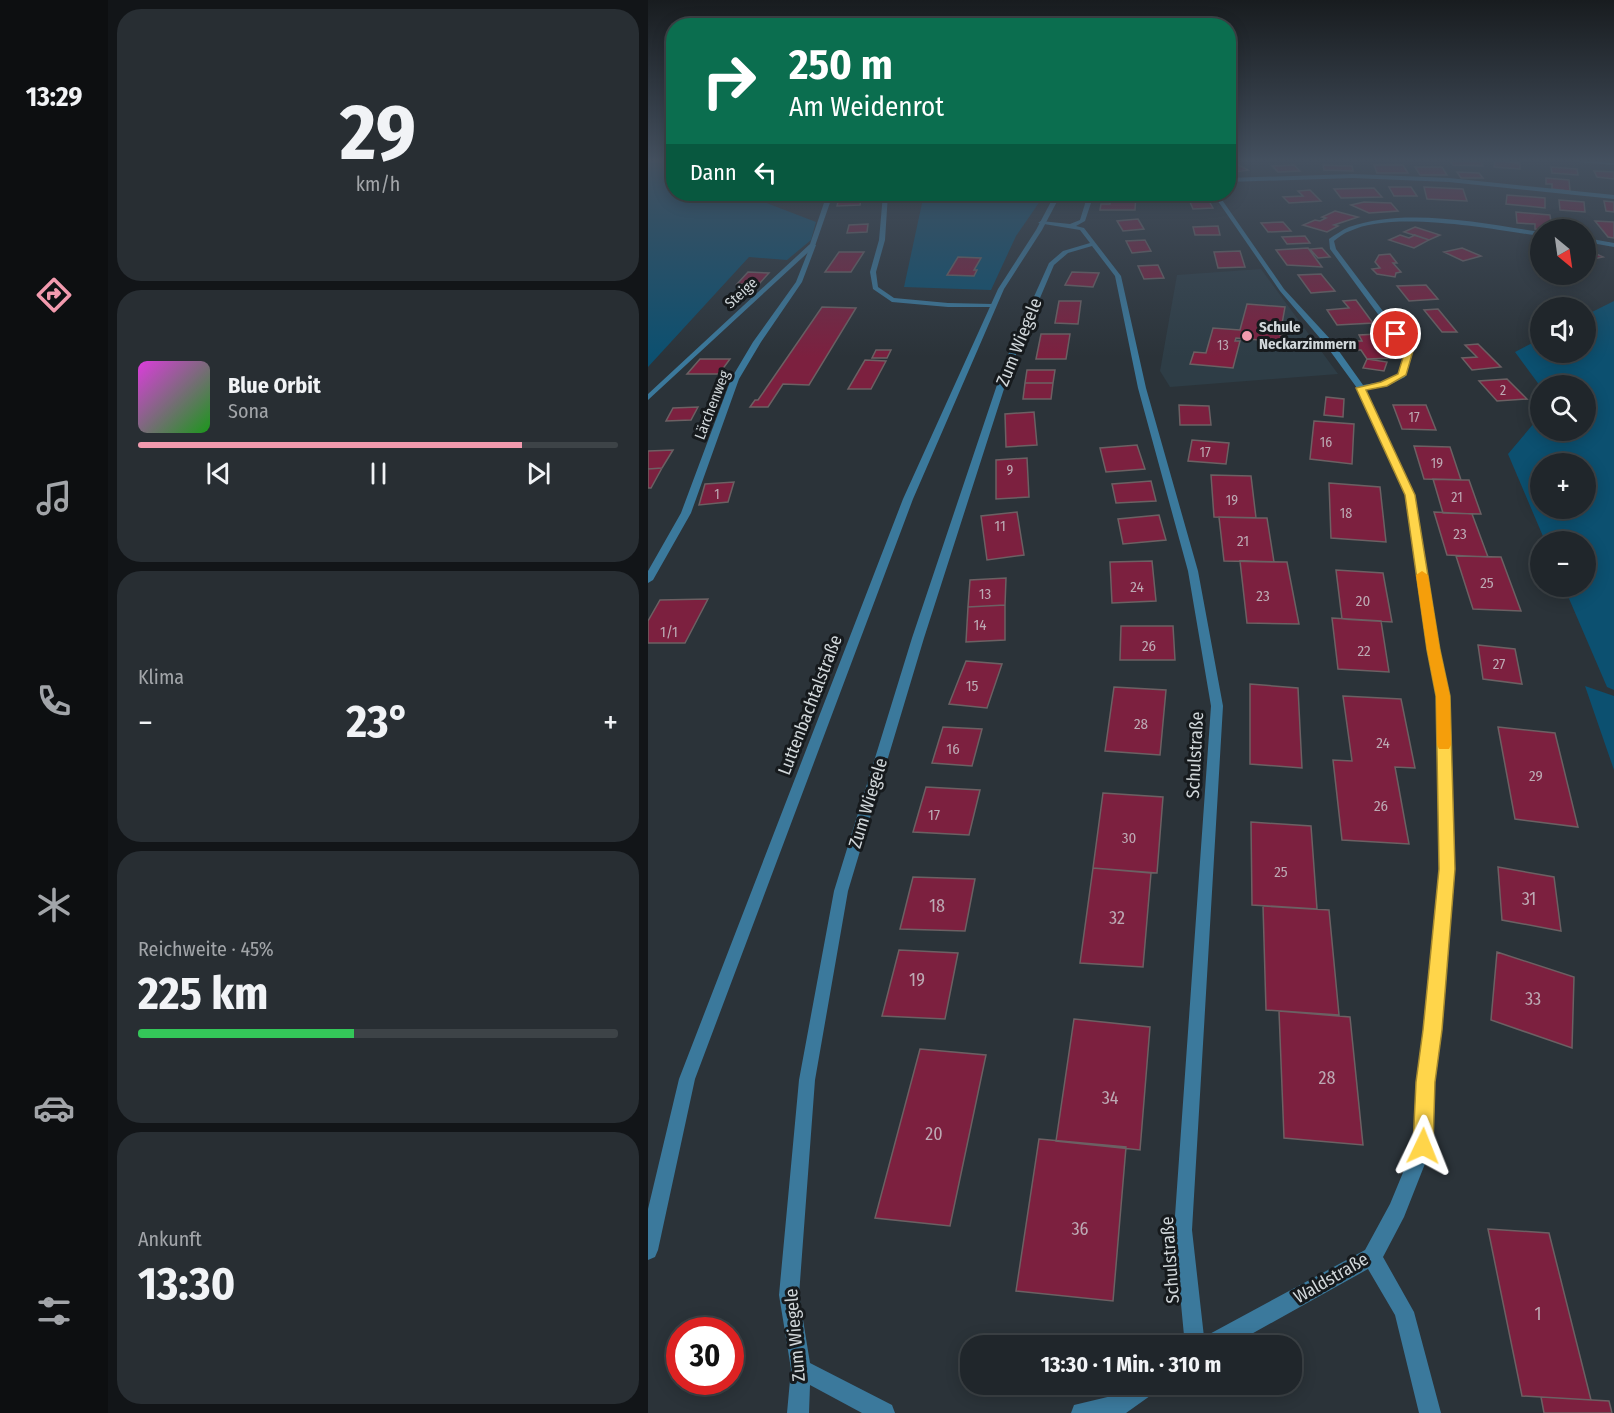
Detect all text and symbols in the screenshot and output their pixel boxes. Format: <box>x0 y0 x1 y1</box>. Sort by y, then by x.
text: 250 m <box>789 40 893 90</box>
icon: right <box>690 42 768 120</box>
text: 13:29 <box>26 81 82 113</box>
text: 29 <box>340 86 416 180</box>
text: Am Weidenrot <box>789 91 944 123</box>
icon: left <box>749 156 782 189</box>
text: Dann <box>690 159 737 186</box>
text: km/h <box>356 172 400 196</box>
north arrow <box>1530 219 1596 285</box>
map controls <box>1530 219 1596 597</box>
icon: directions <box>33 274 75 316</box>
street label: Steige <box>721 274 761 312</box>
street label: Zum Wiegele <box>991 295 1047 389</box>
button: sound <box>1530 297 1596 363</box>
pin <box>1370 308 1421 359</box>
icon: arrive <box>1379 317 1412 350</box>
place label: Schule Neckarzimmern <box>1259 318 1356 353</box>
marker: Schule Neckarzimmern <box>1240 329 1254 343</box>
house number: 13 <box>1217 337 1229 354</box>
street label: Lärchenweg <box>691 368 733 442</box>
text: Blue Orbit <box>228 372 321 399</box>
button: search <box>1530 375 1596 441</box>
house number: 2 <box>1500 382 1506 399</box>
text: Sona <box>228 399 269 423</box>
house number: 17 <box>1408 409 1420 426</box>
house number: 16 <box>1320 434 1332 451</box>
house number: 17 <box>1199 444 1211 461</box>
button: + <box>1530 453 1596 519</box>
house number: 19 <box>1431 455 1443 472</box>
icon: previous <box>202 457 235 490</box>
icon: pause <box>362 457 395 490</box>
icon: next <box>522 457 555 490</box>
house number: 9 <box>1007 462 1014 479</box>
icon: music <box>33 477 75 519</box>
house number: 1 <box>714 486 720 503</box>
house number: 21 <box>1451 489 1463 506</box>
house number: 19 <box>1226 492 1238 509</box>
house number: 18 <box>1340 505 1352 522</box>
house number: 11 <box>994 517 1006 535</box>
house number: 23 <box>1453 525 1467 543</box>
button: − <box>1530 531 1596 597</box>
house number: 21 <box>1237 532 1249 550</box>
house number: 25 <box>1480 574 1494 592</box>
house number: 24 <box>1130 578 1144 596</box>
house number: 13 <box>979 585 992 603</box>
house number: 23 <box>1256 587 1270 605</box>
house number: 20 <box>1356 592 1370 610</box>
house number: 14 <box>973 616 987 634</box>
house number: 1/1 <box>660 623 678 641</box>
street label: Luttenbachtalstraße <box>773 632 847 778</box>
house number: 26 <box>1142 637 1156 655</box>
house number: 22 <box>1357 642 1371 660</box>
house number: 27 <box>1493 655 1505 673</box>
text: Klima <box>138 665 184 689</box>
house number: 15 <box>966 677 978 695</box>
icon: phone <box>33 680 75 722</box>
text: 23° <box>346 695 410 749</box>
text: − <box>138 703 153 743</box>
text: + <box>603 703 618 743</box>
street label: Schulstraße <box>1182 711 1208 799</box>
house number: 28 <box>1134 715 1148 733</box>
house number: 24 <box>1376 734 1390 752</box>
house number: 16 <box>946 740 960 758</box>
street label: Zum Wiegele <box>844 755 892 851</box>
house number: 29 <box>1529 767 1543 785</box>
house number: 26 <box>1374 797 1388 815</box>
house number: 17 <box>928 806 940 824</box>
house number: 30 <box>1122 829 1136 847</box>
house number: 25 <box>1274 863 1288 881</box>
icon: climate <box>33 884 75 926</box>
house number: 31 <box>1522 888 1536 910</box>
house number: 18 <box>929 895 945 917</box>
house number: 32 <box>1109 907 1125 929</box>
text: Reichweite · 45% <box>138 937 274 961</box>
text: 225 km <box>138 967 268 1021</box>
house number: 19 <box>909 969 925 991</box>
house number: 33 <box>1525 988 1541 1010</box>
house number: 28 <box>1319 1067 1335 1089</box>
icon: car <box>33 1087 75 1129</box>
house number: 34 <box>1102 1087 1119 1109</box>
position arrow <box>1391 1114 1455 1178</box>
house number: 20 <box>925 1123 943 1145</box>
street label: Schulstraße <box>1156 1216 1184 1304</box>
house number: 36 <box>1071 1218 1089 1240</box>
text: Ankunft <box>138 1227 202 1251</box>
street label: Waldstraße <box>1290 1248 1372 1308</box>
text: 13:30 <box>138 1257 235 1311</box>
street label: Zum Wiegele <box>780 1288 810 1382</box>
icon: filters <box>33 1290 75 1332</box>
house number: 1 <box>1534 1303 1542 1325</box>
speed limit sign: 30 <box>666 1317 744 1395</box>
text: 13:30 · 1 Min. · 310 m <box>1041 1351 1221 1378</box>

